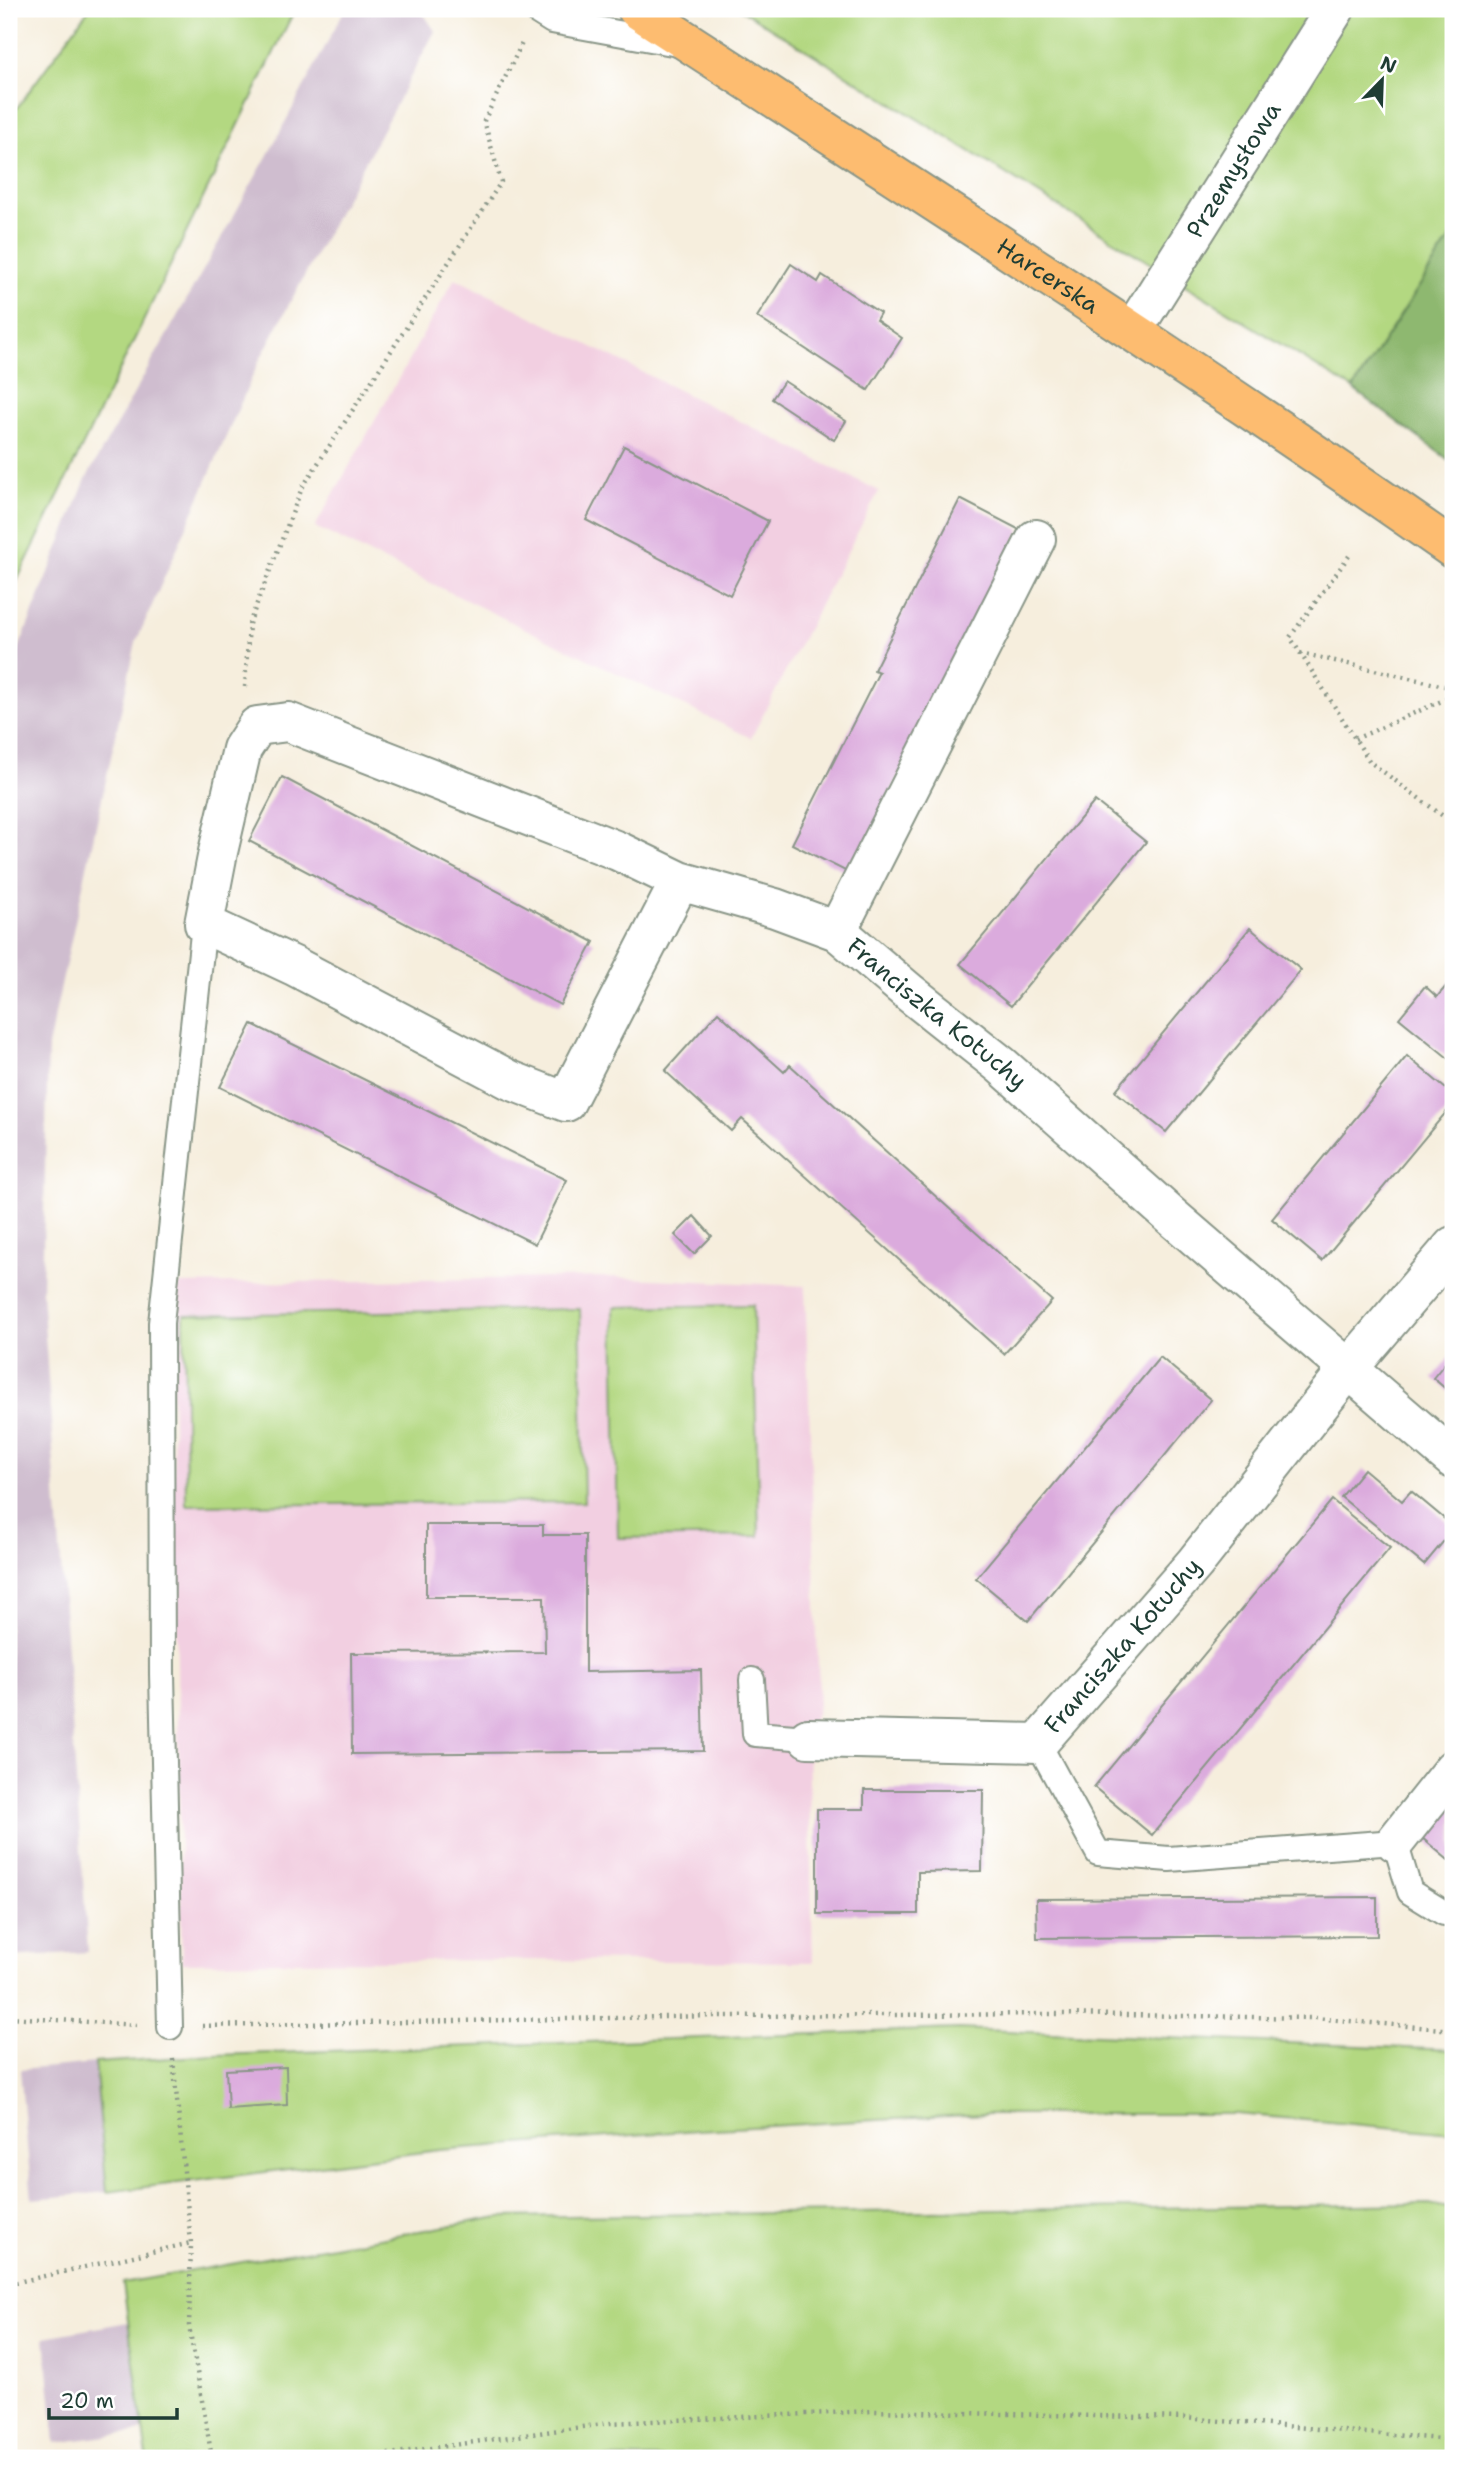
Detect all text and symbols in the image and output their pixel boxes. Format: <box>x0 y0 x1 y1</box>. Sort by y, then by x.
north arrow <box>1346 46 1416 116</box>
text: N <box>1377 50 1400 79</box>
street label: Przemysłowa <box>1179 96 1288 244</box>
street label: Harcerska <box>990 231 1106 321</box>
street label: Franciszka Kotuchy <box>840 930 1034 1097</box>
street label: Franciszka Kotuchy <box>1037 1551 1208 1741</box>
scale bar <box>49 2376 177 2420</box>
text: 20 m <box>60 2387 114 2415</box>

